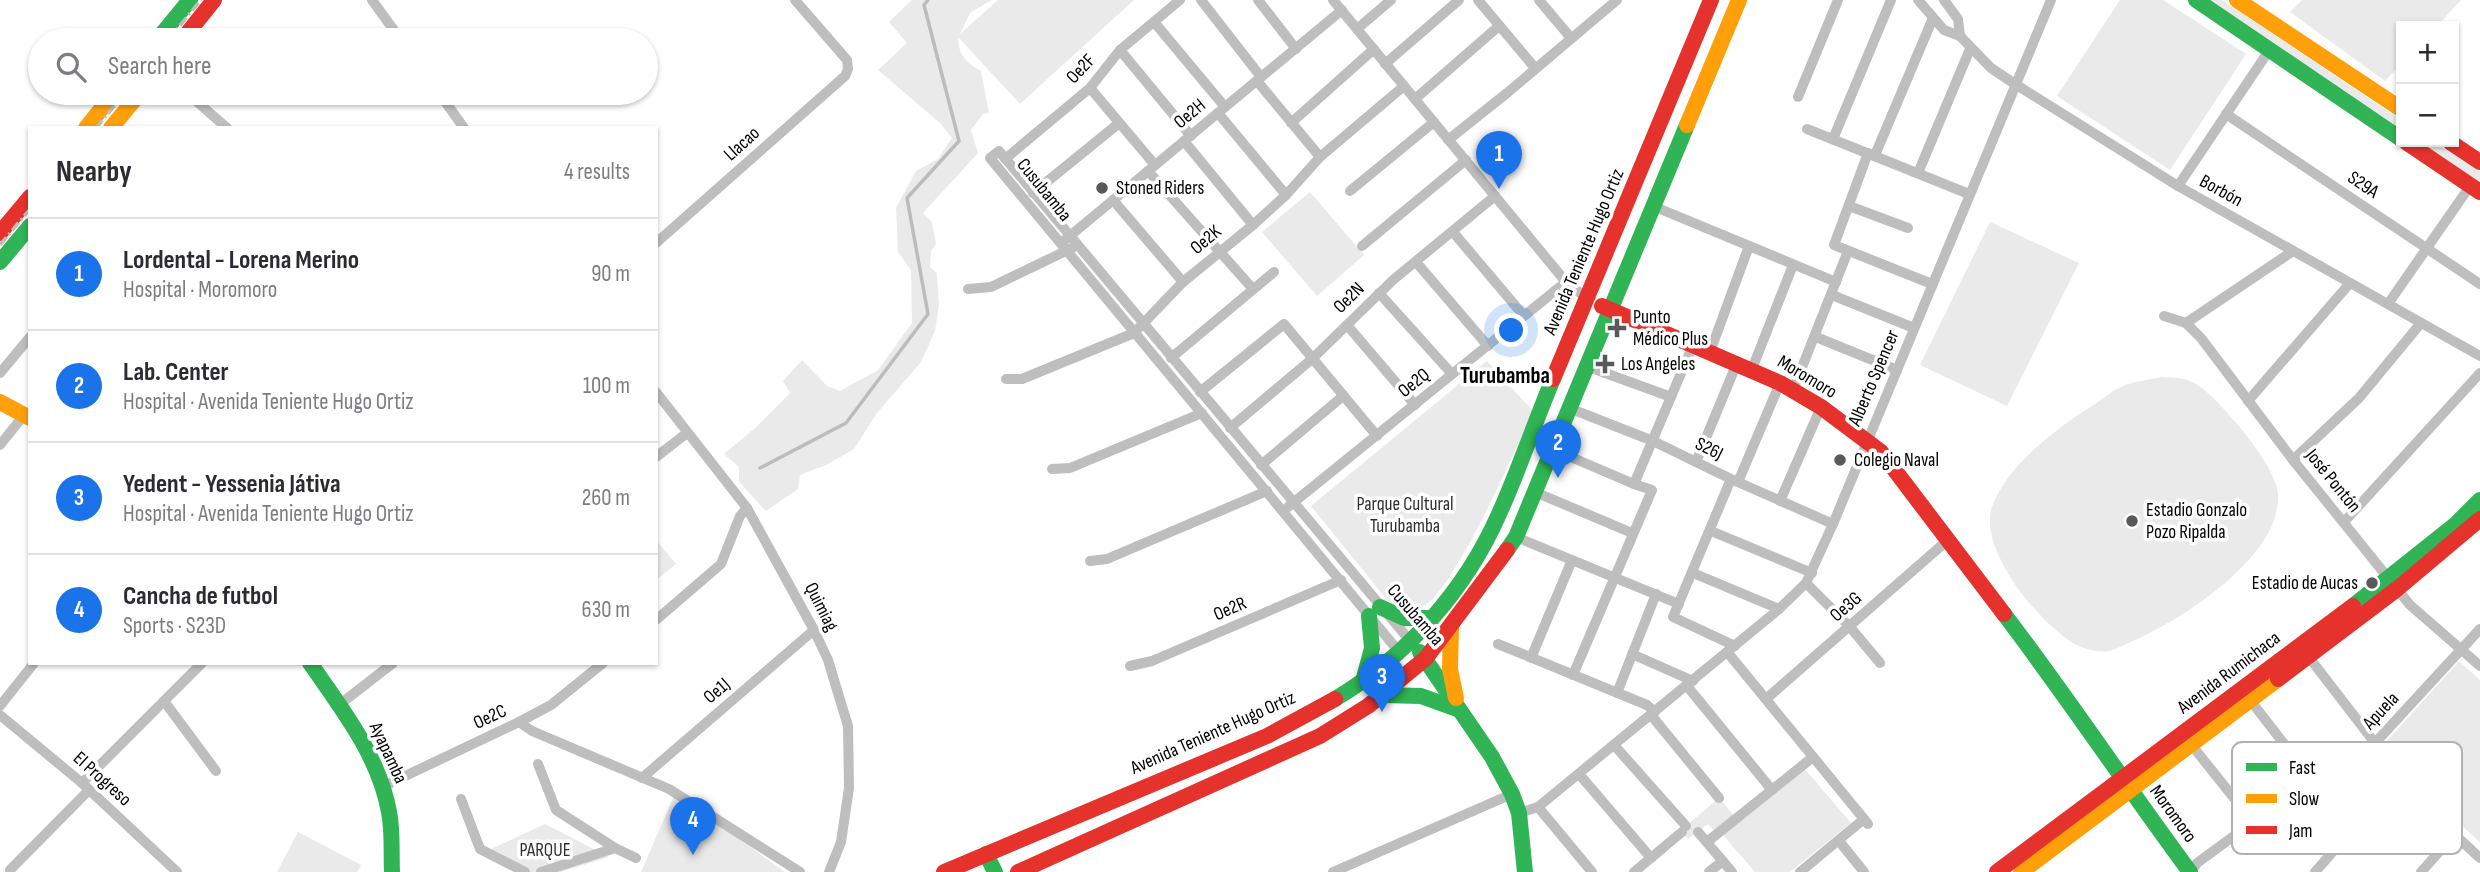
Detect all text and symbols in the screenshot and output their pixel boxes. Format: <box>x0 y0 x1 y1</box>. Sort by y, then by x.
map controls <box>2396 21 2459 147</box>
button: + <box>2396 21 2459 84</box>
search box <box>28 28 658 105</box>
icon: search <box>52 48 90 86</box>
street label: Oe2F <box>1062 49 1100 89</box>
text: Search here <box>108 51 211 82</box>
button: − <box>2396 84 2459 147</box>
street label: Oe2H <box>1169 94 1211 134</box>
street label: Llacao <box>719 122 765 166</box>
pin: 1 <box>1476 131 1522 189</box>
text: Nearby <box>56 154 132 190</box>
street label: Cusubamba <box>1012 154 1076 226</box>
text: 4 results <box>564 158 630 186</box>
street label: Avenida Teniente Hugo Ortiz <box>1538 165 1629 339</box>
street label: S29A <box>2343 166 2384 204</box>
street label: Borbón <box>2195 170 2247 212</box>
place label: Stoned Riders <box>1116 177 1204 200</box>
marker: Stoned Riders <box>1094 180 1110 196</box>
street label: Oe2K <box>1186 220 1226 260</box>
text: Lordental - Lorena Merino <box>123 245 359 276</box>
text: 1 <box>74 260 84 288</box>
text: 90 m <box>591 260 630 288</box>
text: Hospital · Moromoro <box>123 276 277 304</box>
street label: Oe2N <box>1329 278 1369 318</box>
place label: Punto Médico Plus <box>1633 306 1708 351</box>
your location <box>1494 313 1528 347</box>
marker: Punto Médico Plus <box>1607 318 1627 338</box>
street label: Alberto Spencer <box>1843 326 1905 430</box>
street label: Moromoro <box>1773 350 1841 404</box>
place label: Los Angeles <box>1621 353 1695 376</box>
marker: Los Angeles <box>1595 354 1615 374</box>
text: Lab. Center <box>123 357 229 388</box>
district label: Turubamba <box>1460 362 1550 390</box>
street label: Oe2Q <box>1393 363 1435 403</box>
text: 2 <box>74 372 84 400</box>
text: 100 m <box>583 372 630 400</box>
text: Hospital · Avenida Teniente Hugo Ortiz <box>123 388 414 416</box>
pin: 2 <box>1535 420 1581 478</box>
street label: S26J <box>1691 432 1727 466</box>
street label: José Pontón <box>2300 444 2366 517</box>
place label: Colegio Naval <box>1854 449 1939 472</box>
marker: Colegio Naval <box>1832 452 1848 468</box>
text: Yedent - Yessenia Játiva <box>123 469 341 500</box>
text: 3 <box>74 484 84 512</box>
text: 260 m <box>582 484 630 512</box>
park label: Parque Cultural Turubamba <box>1356 493 1454 538</box>
place label: Estadio Gonzalo Pozo Ripalda <box>2146 499 2247 544</box>
text: Hospital · Avenida Teniente Hugo Ortiz <box>123 500 414 528</box>
marker: Estadio Gonzalo Pozo Ripalda <box>2124 513 2140 529</box>
place label: Estadio de Aucas <box>2252 572 2358 595</box>
marker: Estadio de Aucas <box>2364 575 2380 591</box>
street label: Quimiag <box>799 579 843 636</box>
street label: Cusubamba <box>1382 579 1448 651</box>
text: Cancha de futbol <box>123 581 278 612</box>
street label: Oe3G <box>1825 587 1867 627</box>
street label: Oe2R <box>1210 592 1250 626</box>
text: 4 <box>74 596 84 624</box>
text: 630 m <box>582 596 630 624</box>
text: Sports · S23D <box>123 612 226 640</box>
street label: Avenida Rumichaca <box>2172 627 2285 720</box>
pin: 3 <box>1359 654 1405 712</box>
street label: Oe1J <box>699 673 735 709</box>
street label: Avenida Teniente Hugo Ortiz <box>1126 686 1299 780</box>
street label: Apuela <box>2357 688 2404 735</box>
street label: Oe2C <box>470 699 510 735</box>
street label: Ayapamba <box>363 718 412 787</box>
legend <box>2232 742 2462 854</box>
street label: El Progreso <box>68 747 136 811</box>
text: Fast <box>2289 757 2316 780</box>
street label: Moromoro <box>2144 781 2202 847</box>
text: Slow <box>2289 788 2319 811</box>
pin: 4 <box>670 797 716 855</box>
text: Jam <box>2288 820 2312 843</box>
park label: PARQUE <box>520 839 570 862</box>

